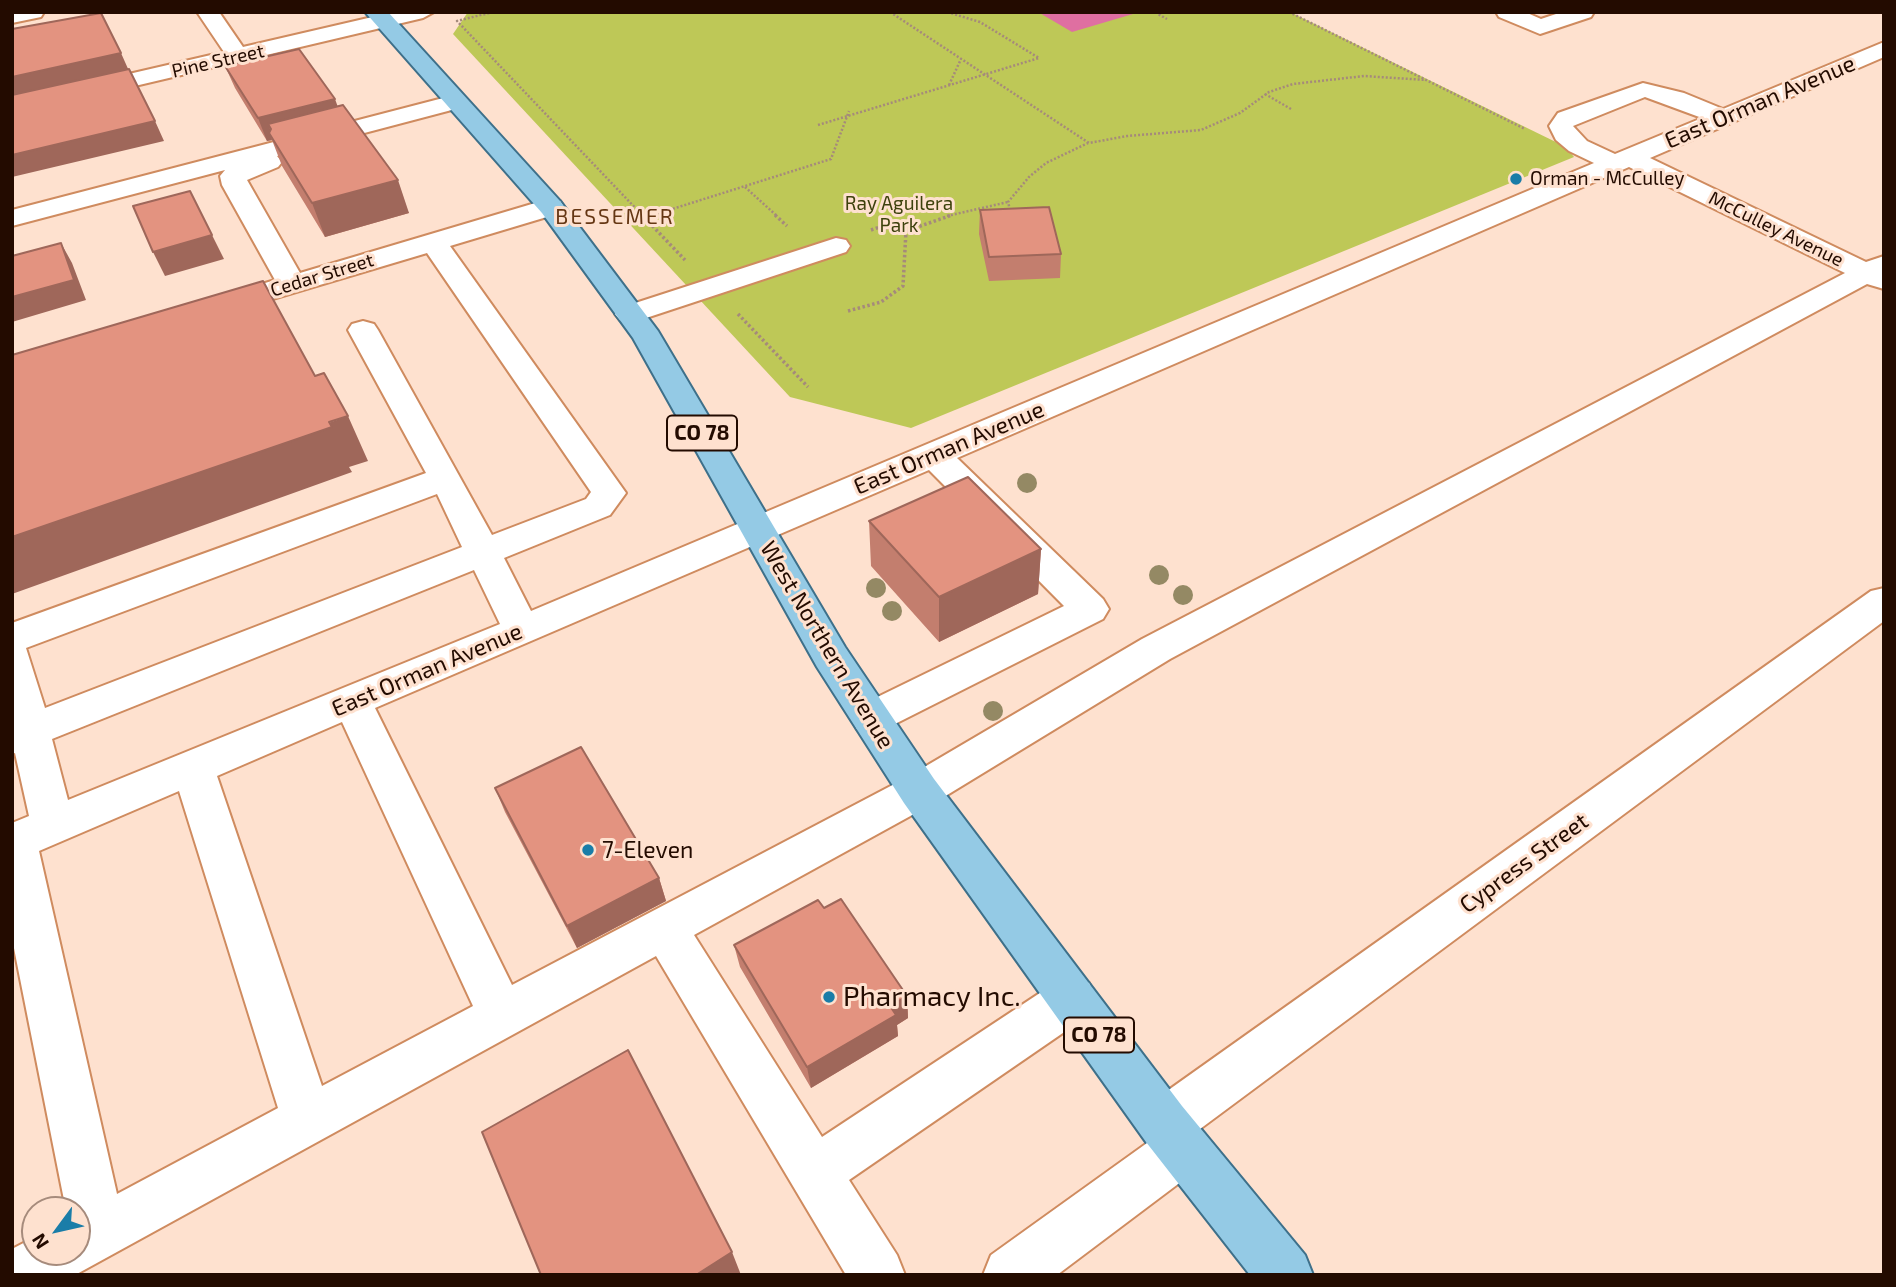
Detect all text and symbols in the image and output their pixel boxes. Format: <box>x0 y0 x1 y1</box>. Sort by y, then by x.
street label: Pine Street <box>170 39 266 83</box>
street label: East Orman Avenue <box>1661 49 1859 155</box>
place label: Orman - McCulley <box>1530 168 1685 190</box>
marker: Orman - McCulley <box>1508 171 1524 187</box>
street label: McCulley Avenue <box>1705 187 1847 271</box>
park label: Ray Aguilera Park <box>845 193 953 237</box>
district label: BESSEMER <box>556 204 674 230</box>
street label: Cedar Street <box>268 248 376 302</box>
street label: East Orman Avenue <box>850 395 1048 501</box>
road number: CO 78 <box>667 416 737 450</box>
street label: West Northern Avenue <box>754 536 900 754</box>
street label: East Orman Avenue <box>328 617 526 723</box>
street label: Cypress Street <box>1454 807 1594 919</box>
place label: 7-Eleven <box>602 836 693 864</box>
marker: 7-Eleven <box>580 842 596 858</box>
place label: Pharmacy Inc. <box>843 980 1021 1014</box>
marker: Pharmacy Inc. <box>821 989 837 1005</box>
road number: CO 78 <box>1064 1018 1134 1052</box>
north arrow <box>21 1196 91 1266</box>
text: N <box>26 1230 53 1254</box>

